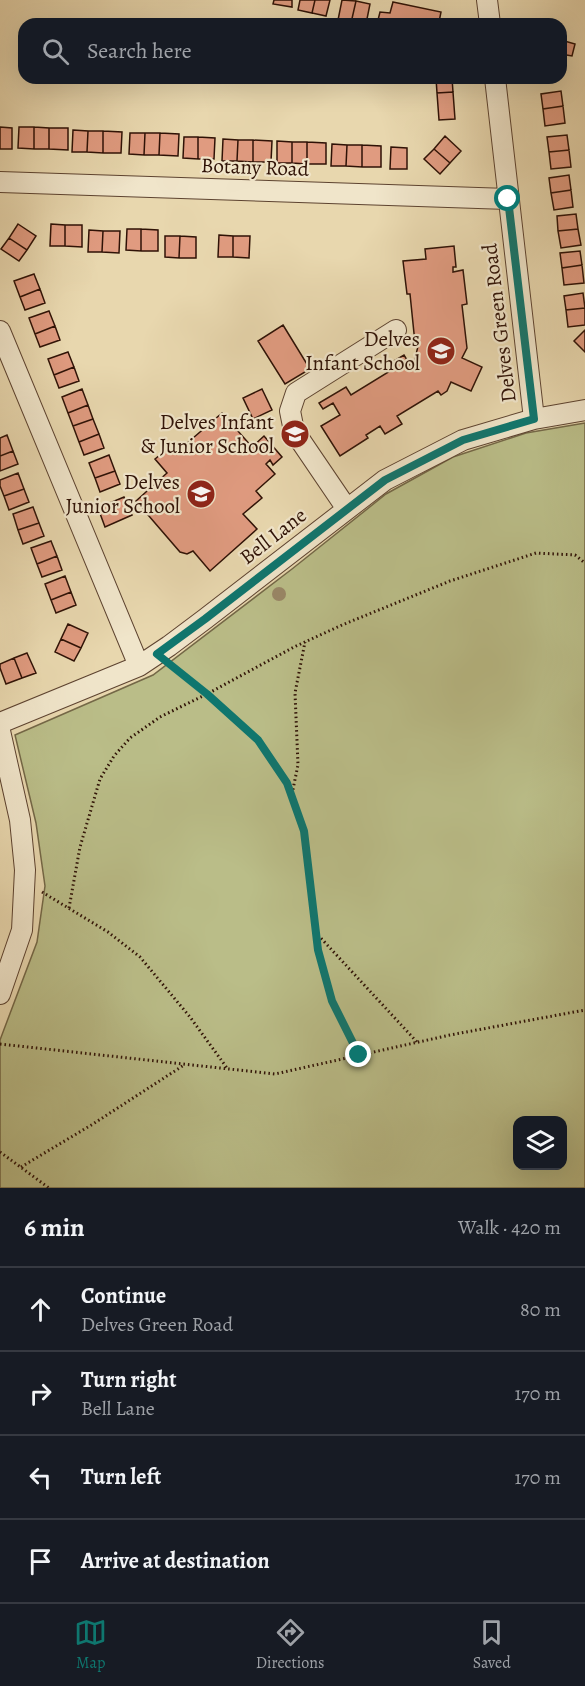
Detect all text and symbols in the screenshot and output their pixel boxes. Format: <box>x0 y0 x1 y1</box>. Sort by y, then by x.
search box <box>18 18 567 84</box>
icon: search <box>39 35 72 68</box>
text: Search here <box>87 36 192 66</box>
street label: Botany Road <box>201 151 310 183</box>
route start <box>494 185 520 211</box>
street label: Delves Green Road <box>475 241 523 404</box>
place label: Delves Infant School <box>305 325 420 377</box>
school or university icon: Delves Infant School <box>425 335 457 367</box>
place label: Delves Infant & Junior School <box>141 408 274 460</box>
school or university icon: Delves Infant & Junior School <box>279 418 311 450</box>
place label: Delves Junior School <box>65 468 180 520</box>
school or university icon: Delves Junior School <box>185 478 217 510</box>
street label: Bell Lane <box>234 501 312 571</box>
route end <box>345 1041 371 1067</box>
map controls <box>513 1116 567 1170</box>
button: layers <box>513 1116 567 1170</box>
text: 6 min <box>24 1210 85 1245</box>
text: Walk · 420 m <box>458 1214 561 1241</box>
text: Continue <box>81 1281 166 1311</box>
icon: ahead <box>24 1293 57 1326</box>
text: 80 m <box>520 1296 561 1323</box>
text: Delves Green Road <box>81 1311 233 1338</box>
text: Turn right <box>81 1365 177 1395</box>
icon: right <box>24 1377 57 1410</box>
text: 170 m <box>515 1380 561 1407</box>
text: Bell Lane <box>81 1395 155 1422</box>
icon: left <box>24 1461 57 1494</box>
text: Turn left <box>81 1462 161 1492</box>
text: 170 m <box>515 1464 561 1491</box>
icon: arrive <box>24 1545 57 1578</box>
text: Arrive at destination <box>81 1546 270 1576</box>
tab: Map <box>74 1616 107 1674</box>
tab: Directions <box>256 1616 324 1674</box>
tab: Saved <box>473 1616 511 1674</box>

